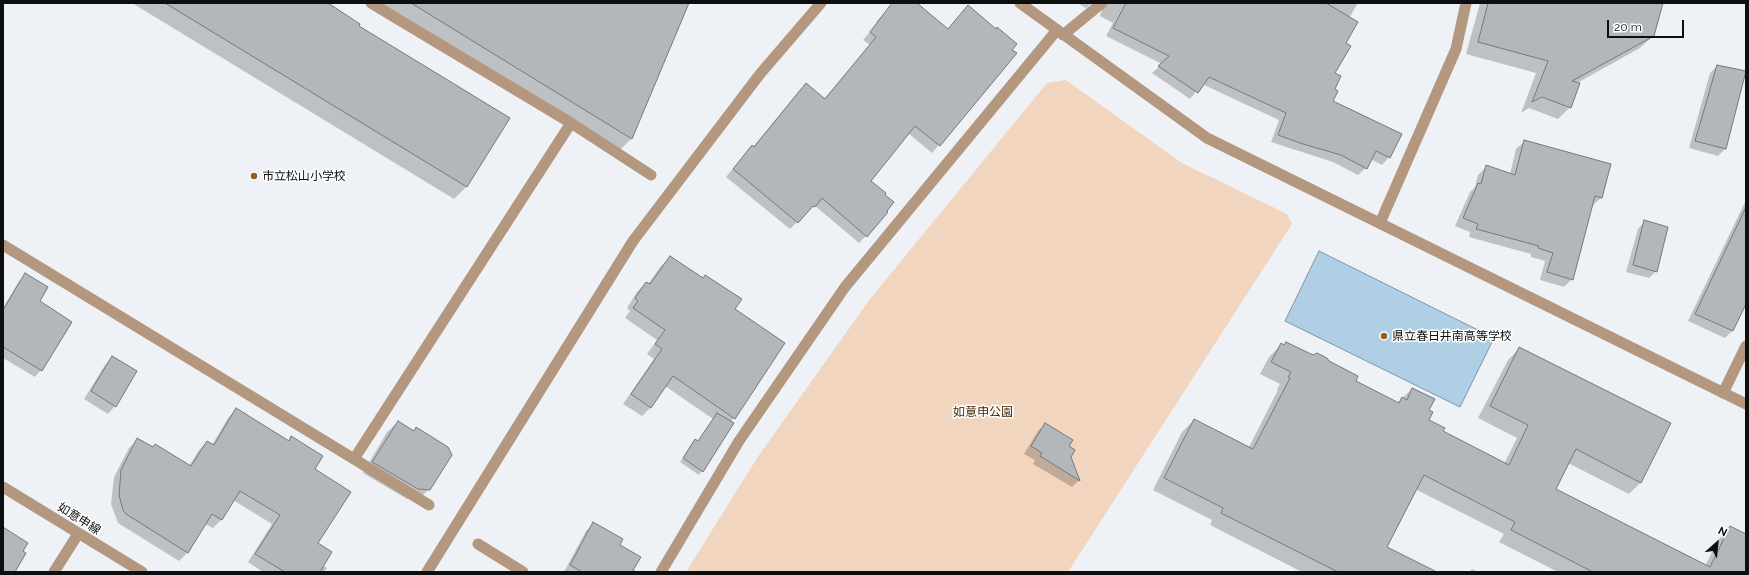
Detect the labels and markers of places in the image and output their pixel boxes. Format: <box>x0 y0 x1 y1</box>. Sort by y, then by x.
place label: 市立松山小学校 <box>262 169 346 183</box>
marker: 市立松山小学校 <box>249 171 259 181</box>
place label: 県立春日井南高等学校 <box>1392 329 1512 343</box>
marker: 県立春日井南高等学校 <box>1379 331 1389 341</box>

